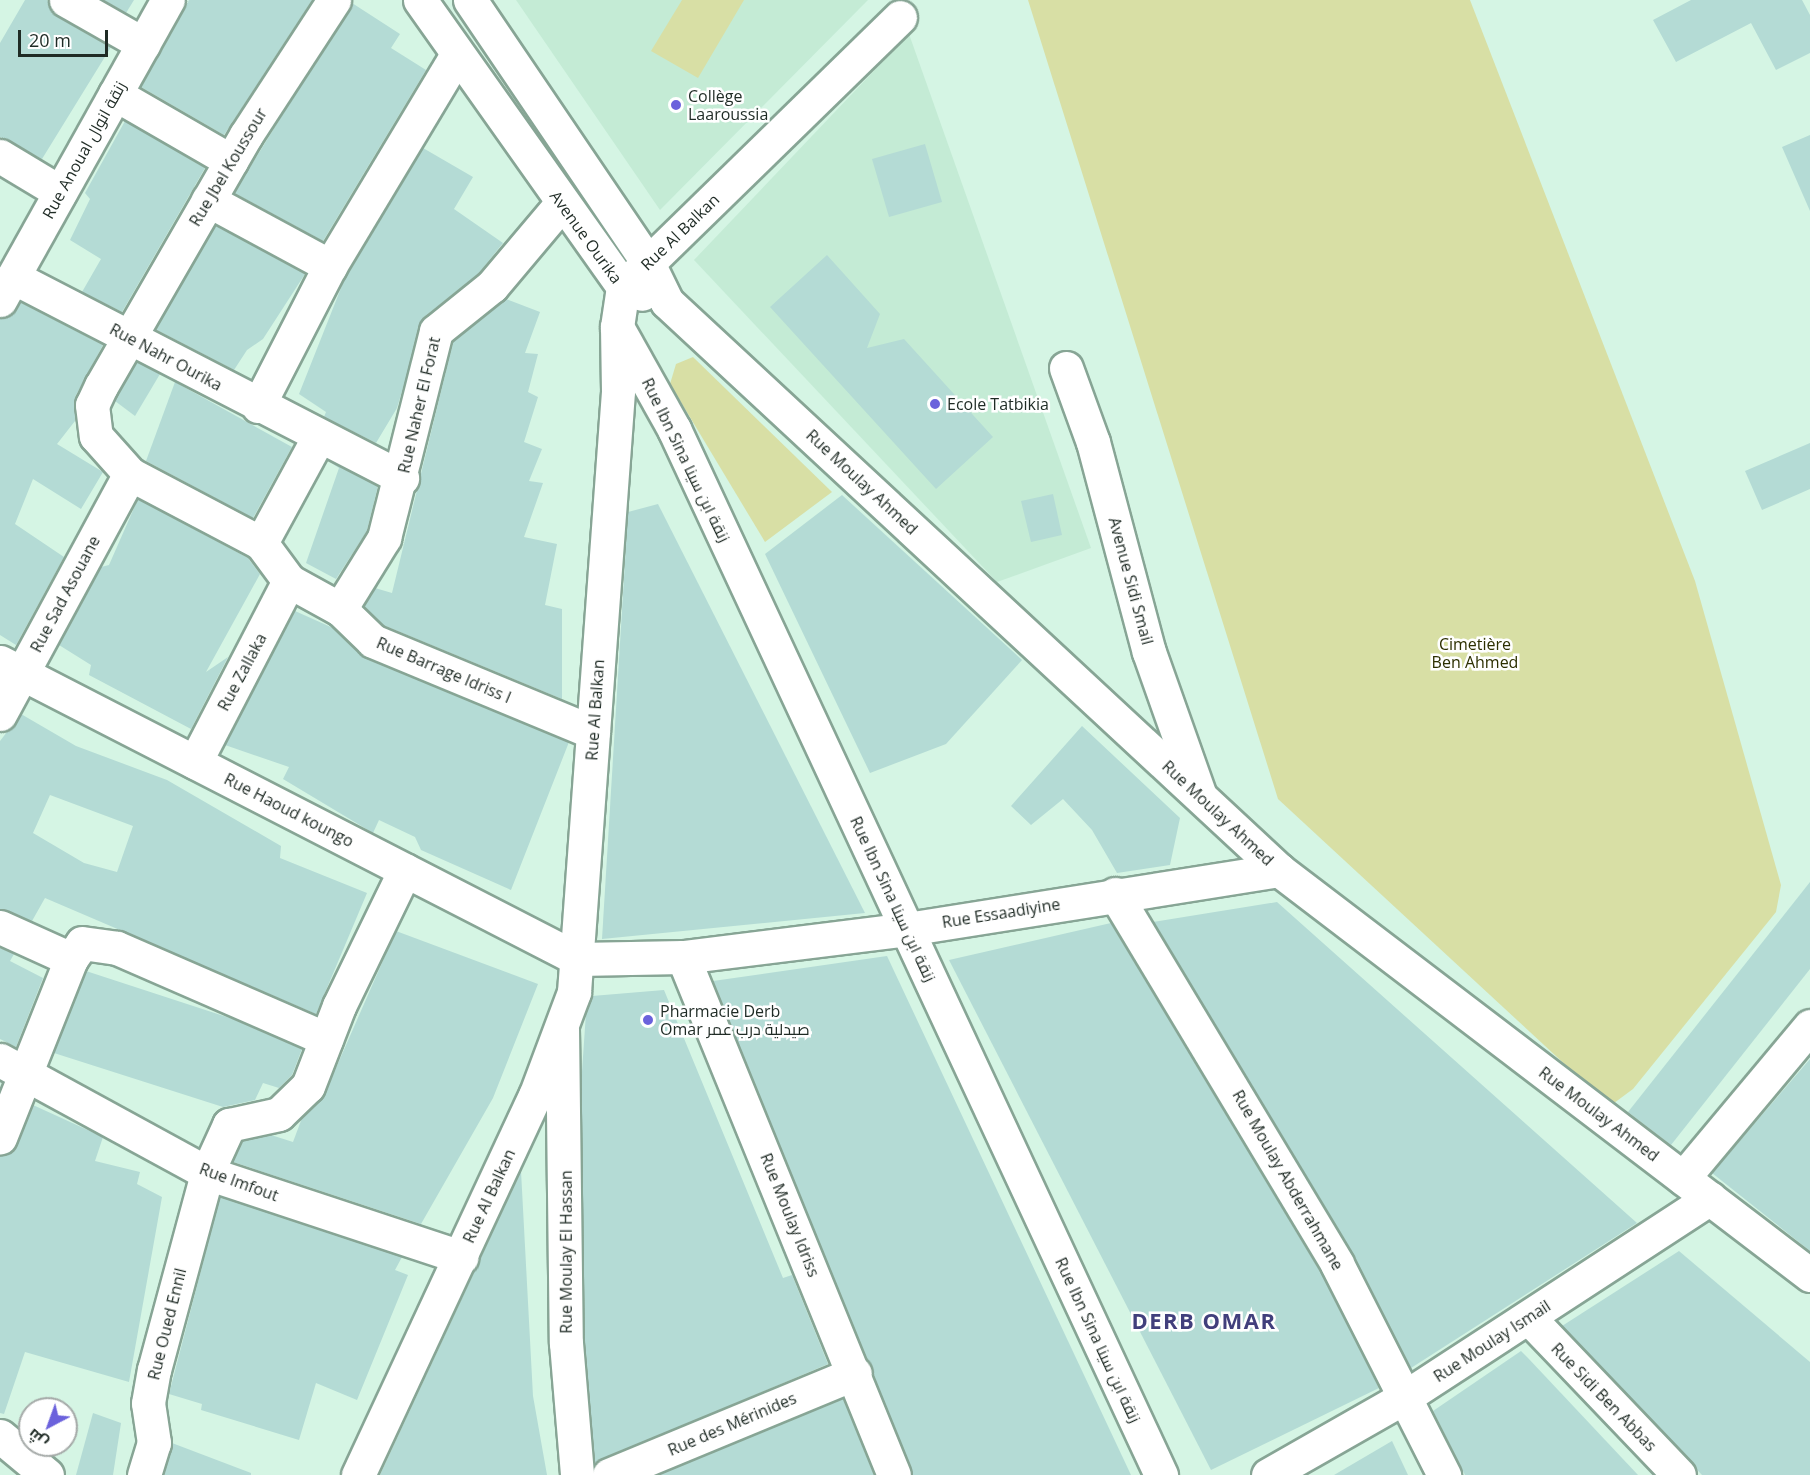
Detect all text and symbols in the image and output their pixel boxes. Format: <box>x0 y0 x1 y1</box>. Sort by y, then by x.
scale bar <box>21 18 111 56</box>
text: 20 m <box>29 28 71 52</box>
street label: Rue Anoual زنقة انوال <box>38 78 130 222</box>
place label: Collège Laaroussia <box>688 86 768 124</box>
marker: Collège Laaroussia <box>669 98 683 112</box>
street label: Rue Jbel Koussour <box>185 104 271 230</box>
street label: Avenue Ourika <box>546 187 626 287</box>
street label: Rue Al Balkan <box>637 190 723 274</box>
street label: Rue Nahr Ourika <box>107 319 225 395</box>
street label: Rue Naher El Forat <box>394 335 444 475</box>
street label: Rue Ibn Sina زنقة ابن سينا <box>638 375 734 545</box>
place label: Ecole Tatbikia <box>947 394 1049 414</box>
marker: Ecole Tatbikia <box>928 397 942 411</box>
street label: Rue Moulay Ahmed <box>802 425 922 539</box>
street label: Avenue Sidi Smail <box>1105 515 1157 647</box>
street label: Rue Sad Asouane <box>26 532 104 656</box>
street label: Rue Zallaka <box>214 630 270 714</box>
street label: Rue Barrage Idriss I <box>374 633 514 707</box>
park label: Cimetière Ben Ahmed <box>1432 634 1518 672</box>
street label: Rue Al Balkan <box>582 659 608 761</box>
street label: Rue Moulay Ahmed <box>1158 756 1278 870</box>
street label: Rue Haoud koungo <box>221 769 357 851</box>
street label: Rue Ibn Sina زنقة ابن سينا <box>846 813 940 985</box>
street label: Rue Essaadiyine <box>941 894 1061 932</box>
place label: Pharmacie Derb Omar صيدلية درب عمر <box>660 1001 810 1039</box>
marker: Pharmacie Derb Omar صيدلية درب عمر <box>641 1013 655 1027</box>
street label: Rue Moulay Ahmed <box>1535 1063 1663 1165</box>
street label: Rue Moulay Abderrahmane <box>1229 1087 1347 1273</box>
street label: Rue Al Balkan <box>459 1146 519 1246</box>
street label: Rue Moulay Idriss <box>756 1150 824 1280</box>
street label: Rue Imfout <box>197 1159 281 1205</box>
street label: Rue Moulay El Hassan <box>556 1170 576 1334</box>
street label: Rue Ibn Sina زنقة ابن سينا <box>1051 1254 1145 1426</box>
street label: Rue Oued Ennil <box>144 1266 190 1382</box>
street label: Rue Moulay Ismail <box>1430 1296 1554 1386</box>
district label: DERB OMAR <box>1131 1308 1277 1334</box>
street label: Rue Sidi Ben Abbas <box>1547 1339 1661 1455</box>
street label: Rue des Mérinides <box>665 1388 799 1460</box>
north arrow <box>18 1397 78 1457</box>
text: ش <box>23 1424 52 1454</box>

